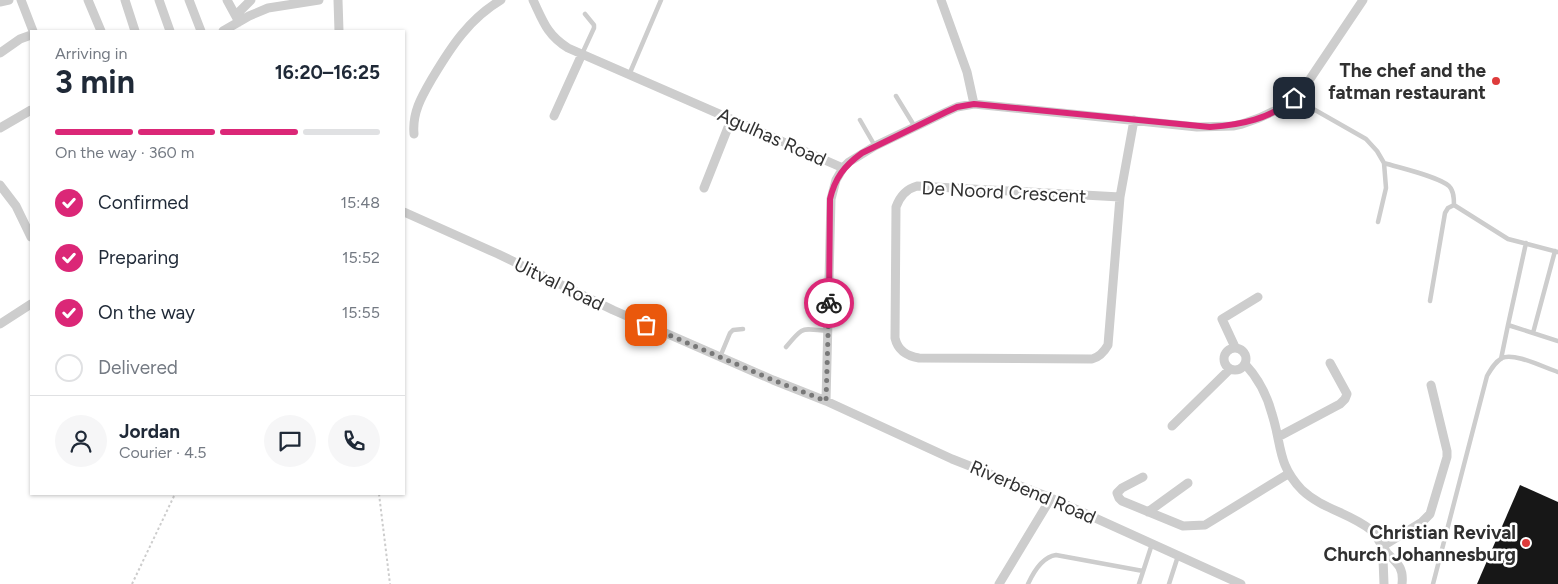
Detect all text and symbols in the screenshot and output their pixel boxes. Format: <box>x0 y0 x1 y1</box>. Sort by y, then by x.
text: Arriving in <box>55 44 127 63</box>
place label: The chef and the fatman restaurant <box>1328 59 1486 104</box>
text: 16:20–16:25 <box>275 61 380 84</box>
text: 3 min <box>55 63 135 101</box>
marker: The chef and the fatman restaurant <box>1490 75 1502 87</box>
pin <box>1273 77 1315 119</box>
icon: home <box>1280 84 1308 112</box>
street label: Agulhas Road <box>714 103 830 171</box>
text: On the way · 360 m <box>55 143 194 162</box>
street label: De Noord Crescent <box>921 176 1087 208</box>
icon: check <box>55 189 83 217</box>
text: Confirmed <box>98 191 189 214</box>
text: 15:48 <box>340 193 380 212</box>
icon: check <box>55 244 83 272</box>
text: Preparing <box>98 246 179 269</box>
text: 15:52 <box>342 248 380 267</box>
street label: Uitval Road <box>510 252 608 316</box>
courier <box>804 278 854 328</box>
icon: bike <box>815 289 843 317</box>
icon: check <box>55 299 83 327</box>
text: On the way <box>98 301 195 324</box>
text: 15:55 <box>342 303 380 322</box>
pin <box>625 304 667 346</box>
icon: bag <box>632 311 660 339</box>
text: Delivered <box>98 356 178 379</box>
button: person <box>55 415 107 467</box>
button: chat <box>264 415 316 467</box>
button: phone <box>328 415 380 467</box>
text: Jordan <box>119 420 180 443</box>
text: Courier · 4.5 <box>119 443 206 462</box>
street label: Riverbend Road <box>967 455 1099 529</box>
place label: Christian Revival Church Johannesburg <box>1323 521 1516 566</box>
marker: Christian Revival Church Johannesburg <box>1520 537 1532 549</box>

